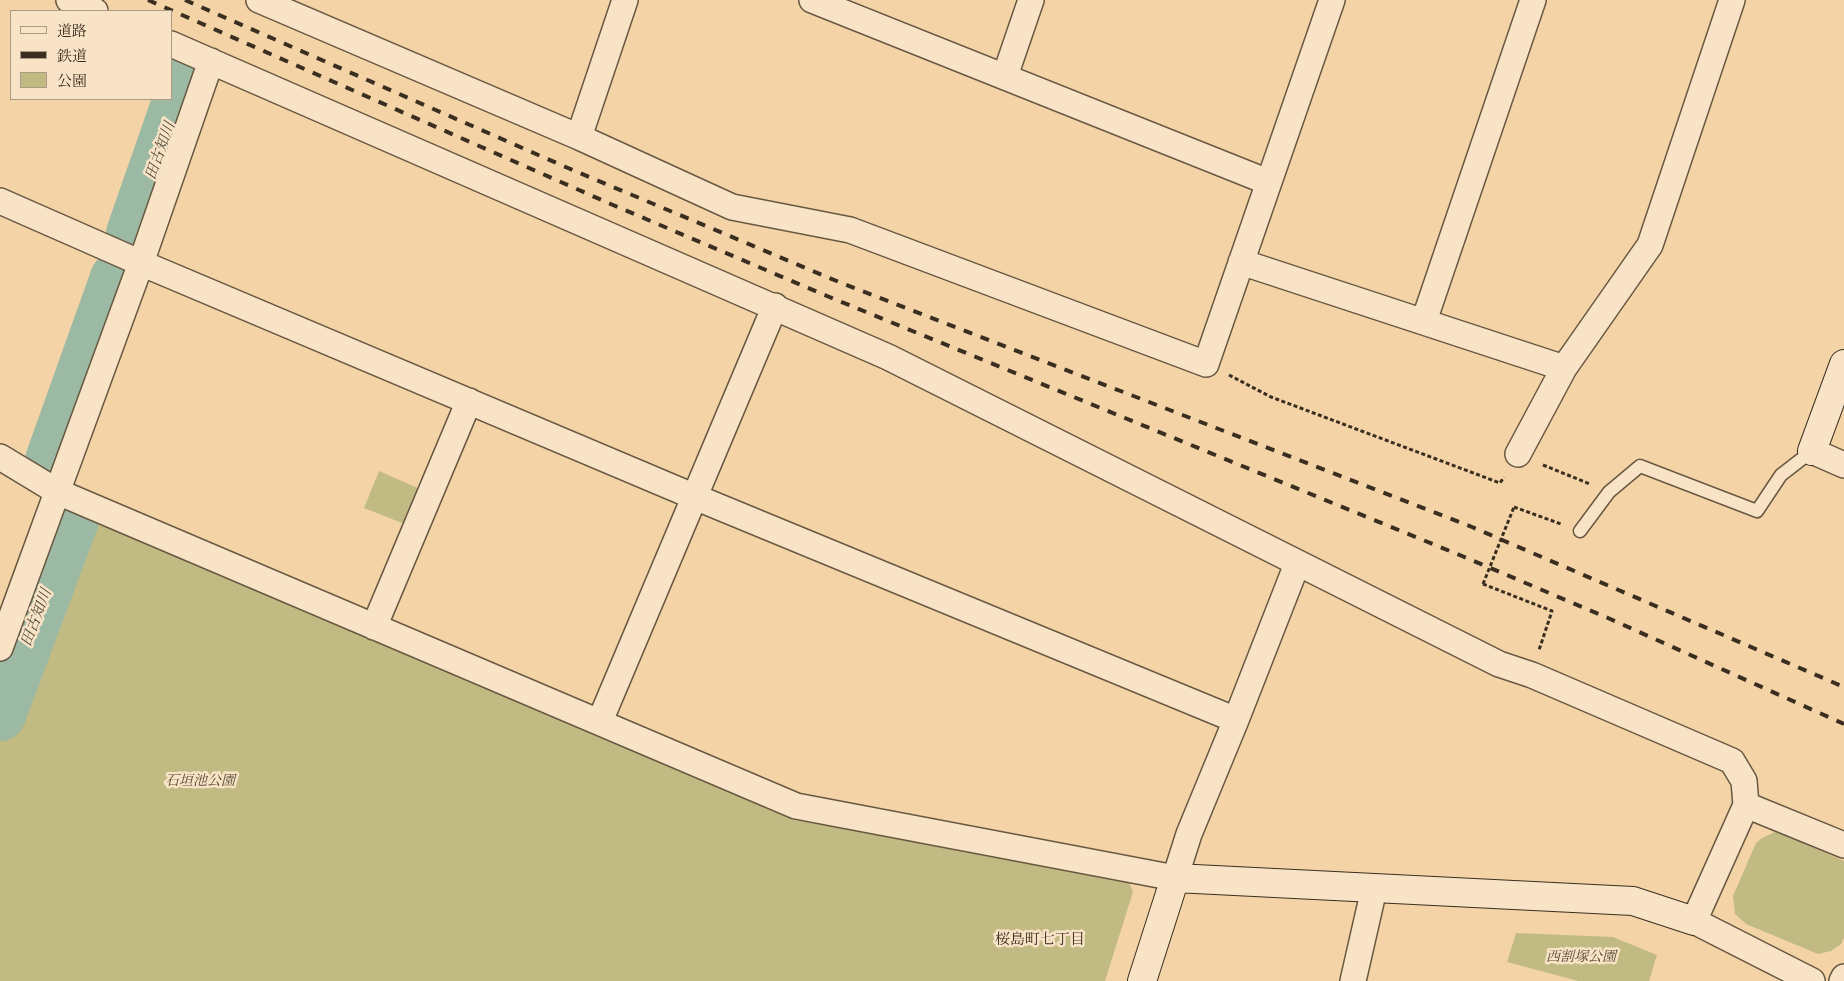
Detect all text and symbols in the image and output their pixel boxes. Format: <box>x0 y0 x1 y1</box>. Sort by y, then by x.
legend <box>10 10 172 100</box>
text: 道路 <box>57 21 87 41</box>
text: 鉄道 <box>57 46 87 66</box>
text: 公園 <box>57 71 87 91</box>
water label: 田古知川 <box>142 120 180 182</box>
water label: 田古知川 <box>18 587 56 649</box>
park label: 石垣池公園 <box>165 774 235 790</box>
district label: 桜島町七丁目 <box>995 931 1085 949</box>
park label: 西割塚公園 <box>1546 950 1616 966</box>

